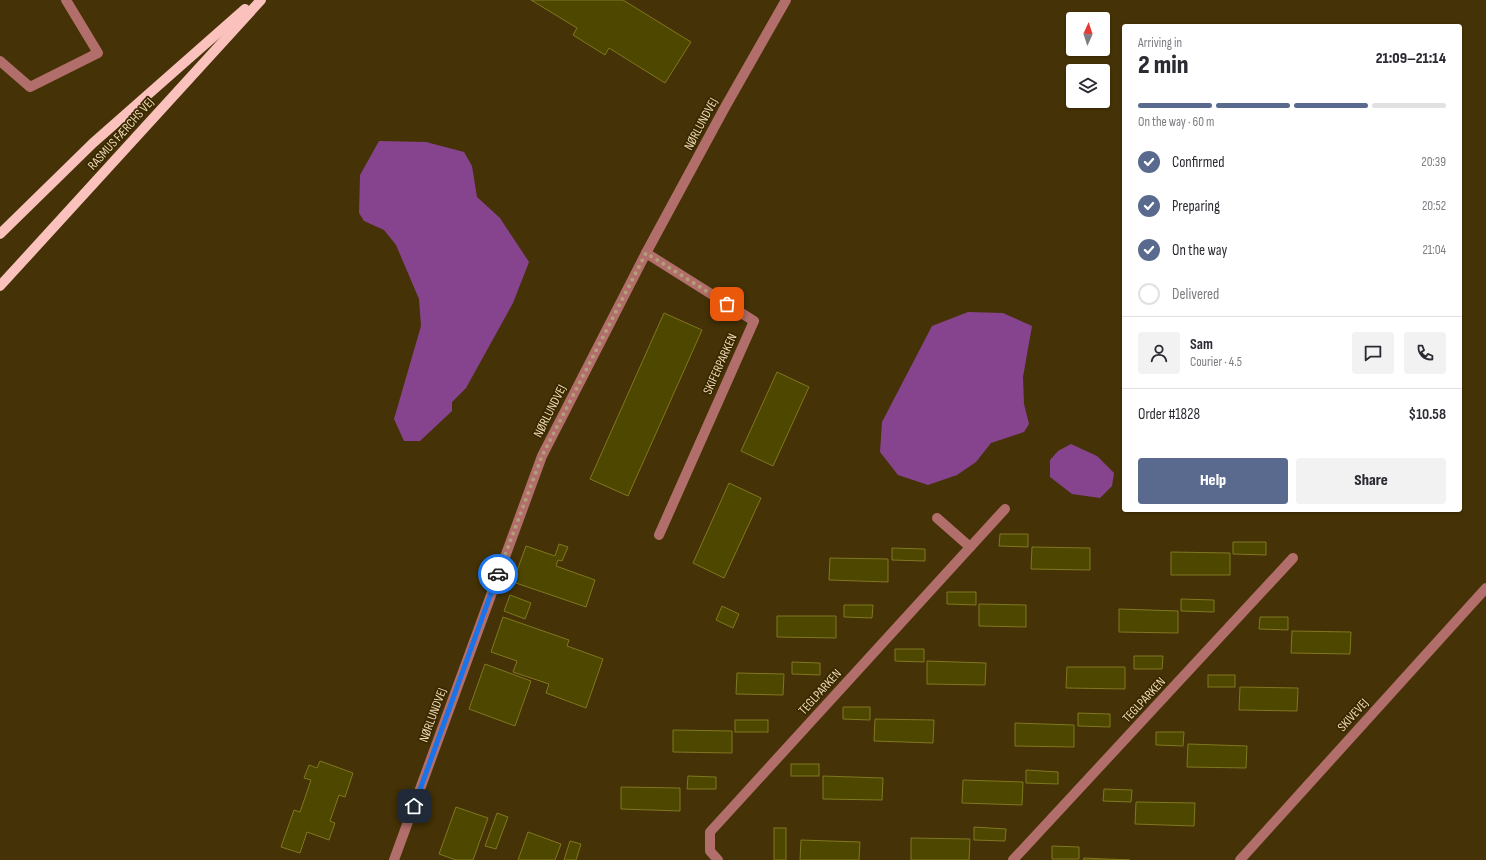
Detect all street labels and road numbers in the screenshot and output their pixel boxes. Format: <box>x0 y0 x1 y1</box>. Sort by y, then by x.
street label: RASMUS FÆRCHS VEJ <box>84 95 158 173</box>
street label: NØRLUNDVEJ <box>681 95 721 153</box>
street label: SKIFERPARKEN <box>699 331 741 397</box>
street label: NØRLUNDVEJ <box>530 382 570 440</box>
street label: TEGLPARKEN <box>795 666 845 718</box>
street label: TEGLPARKEN <box>1119 674 1169 726</box>
street label: NØRLUNDVEJ <box>416 686 450 744</box>
street label: SKIVEVEJ <box>1334 695 1372 735</box>

